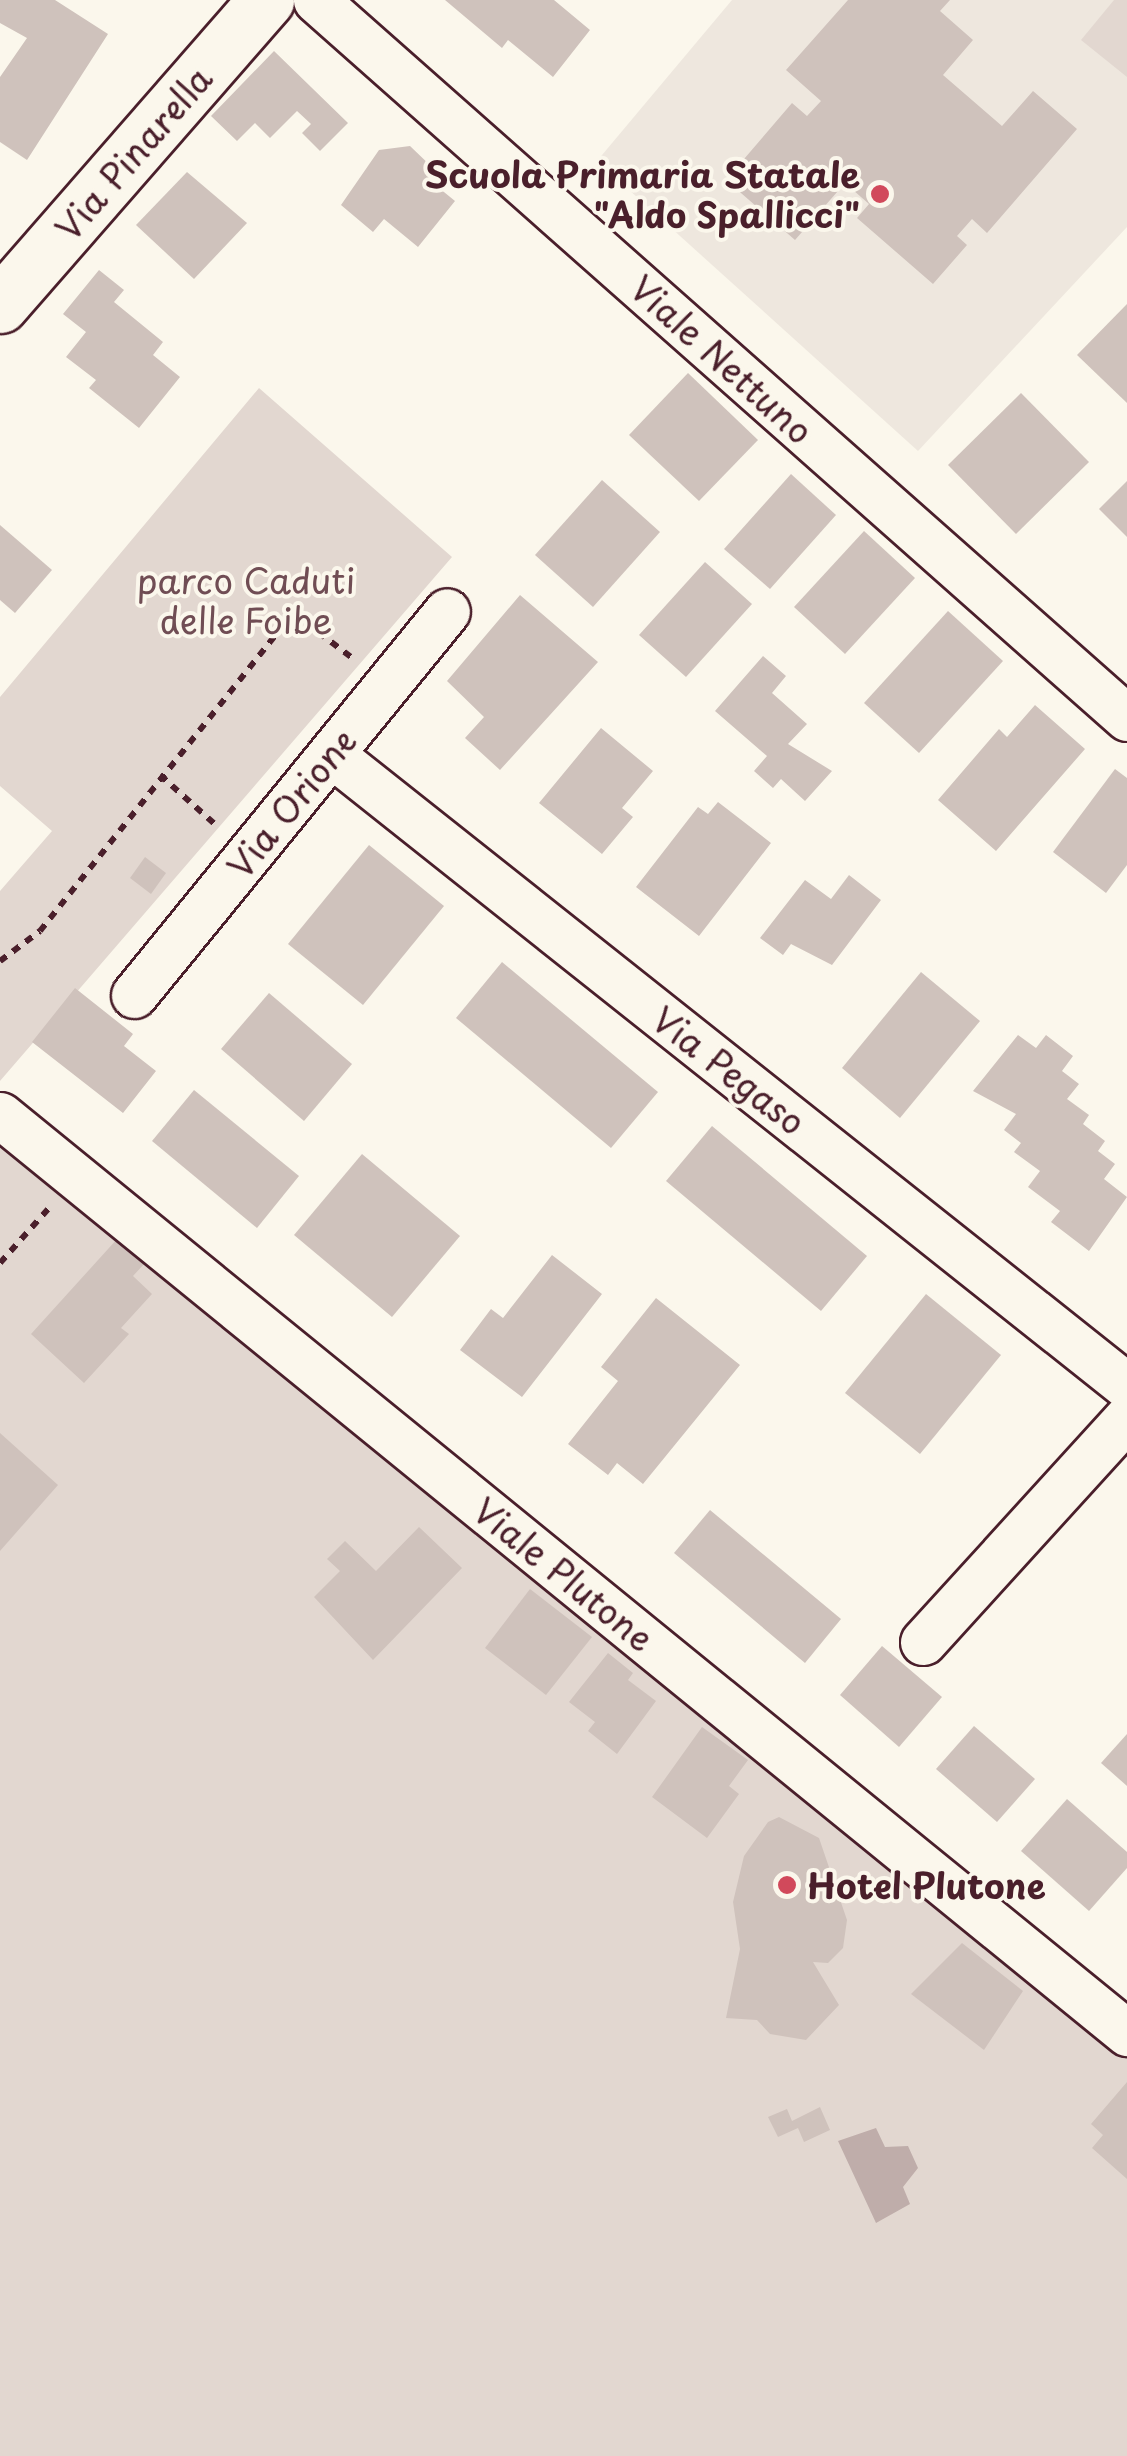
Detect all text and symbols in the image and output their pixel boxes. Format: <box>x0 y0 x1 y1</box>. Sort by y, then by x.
street label: Via Pinarella <box>46 57 220 249</box>
place label: Scuola Primaria Statale "Aldo Spallicci" <box>423 153 860 235</box>
marker: Scuola Primaria Statale "Aldo Spallicci" <box>869 183 891 205</box>
street label: Viale Nettuno <box>622 266 822 452</box>
park label: parco Caduti delle Foibe <box>136 559 356 641</box>
street label: Via Orione <box>217 719 365 887</box>
street label: Via Pegaso <box>644 997 814 1143</box>
street label: Viale Plutone <box>464 1488 664 1660</box>
place label: Hotel Plutone <box>807 1864 1048 1906</box>
marker: Hotel Plutone <box>776 1874 798 1896</box>

